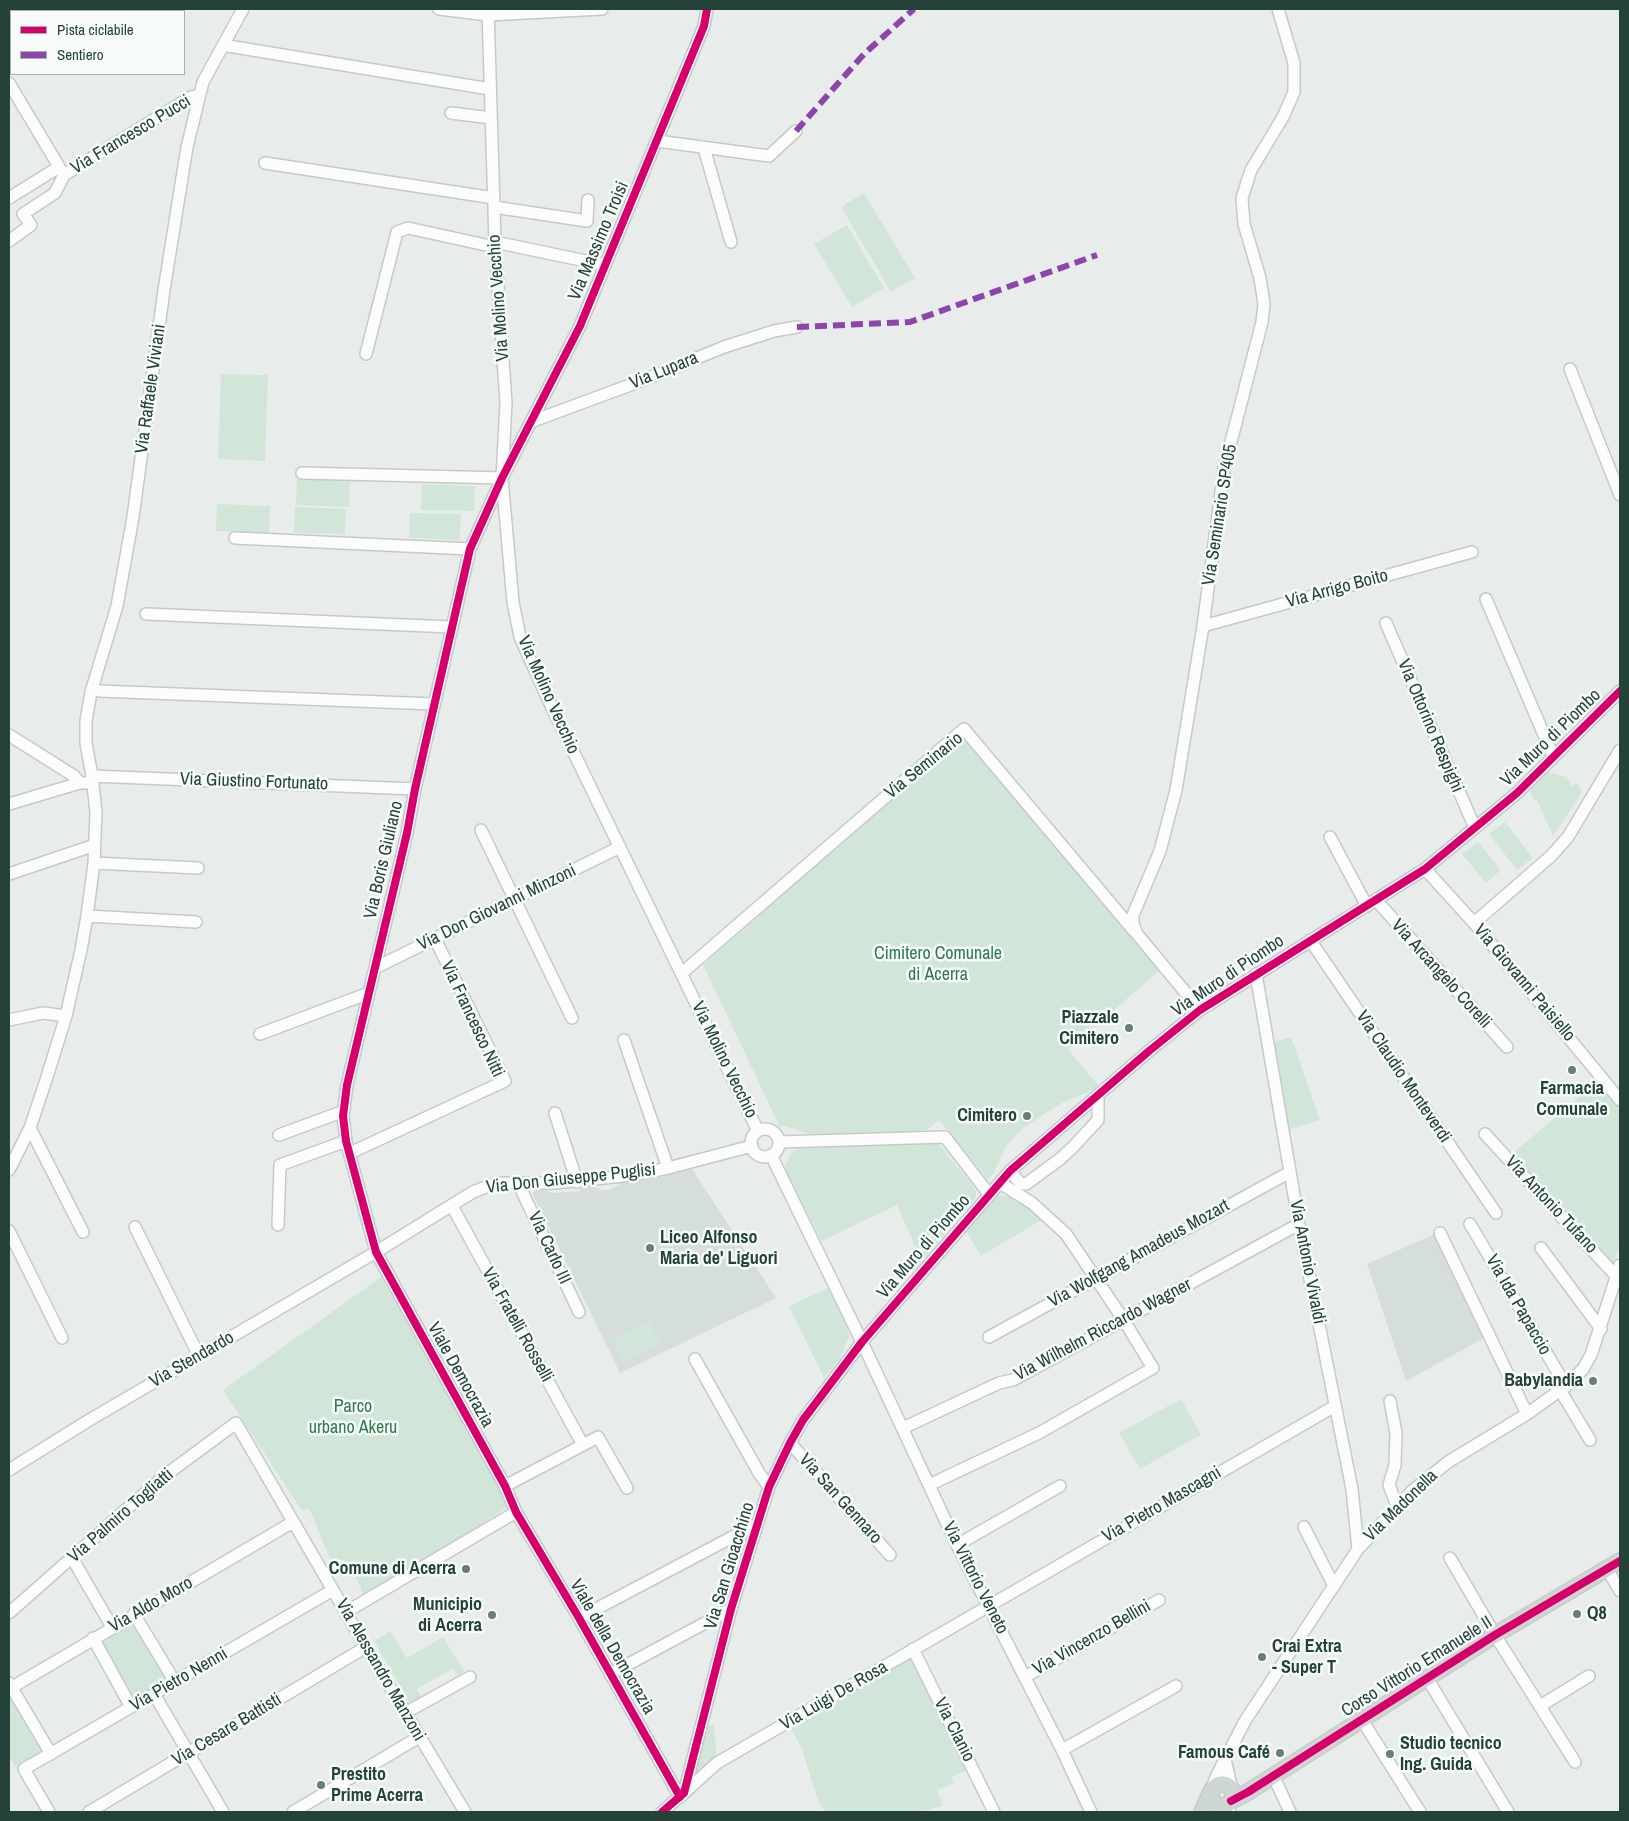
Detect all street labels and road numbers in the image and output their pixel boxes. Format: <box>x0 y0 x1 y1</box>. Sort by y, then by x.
street label: Via Francesco Pucci <box>67 91 195 179</box>
street label: Via Massimo Troisi <box>564 178 634 304</box>
street label: Via Molino Vecchio <box>484 234 514 362</box>
street label: Via Raffaele Viviani <box>131 323 171 455</box>
street label: Via Lupara <box>627 348 701 394</box>
street label: Via Seminario SP405 <box>1198 443 1242 587</box>
street label: Via Arrigo Boito <box>1284 565 1390 613</box>
street label: Via Molino Vecchio <box>512 633 584 757</box>
street label: Via Ottorino Respighi <box>1392 656 1468 796</box>
street label: Via Muro di Piombo <box>1496 685 1606 791</box>
street label: Via Seminario <box>881 728 967 804</box>
street label: Via Giustino Fortunato <box>179 769 329 795</box>
street label: Via Boris Giuliano <box>360 799 408 921</box>
street label: Via Don Giovanni Minzoni <box>414 860 580 956</box>
street label: Via Arcangelo Corelli <box>1386 915 1496 1033</box>
street label: Via Giovanni Paisiello <box>1469 920 1579 1046</box>
street label: Via Muro di Piombo <box>1168 930 1288 1022</box>
street label: Via Francesco Nitti <box>436 957 508 1081</box>
street label: Via Molino Vecchio <box>686 998 762 1122</box>
street label: Via Claudio Monteverdi <box>1351 1007 1455 1147</box>
street label: Via Antonio Tufano <box>1500 1152 1602 1258</box>
street label: Via Don Giuseppe Puglisi <box>485 1159 657 1199</box>
street label: Via Muro di Piombo <box>873 1190 975 1304</box>
street label: Via Wolfgang Amadeus Mozart <box>1045 1195 1233 1313</box>
street label: Via Antonio Vivaldi <box>1284 1198 1330 1326</box>
street label: Via Carlo III <box>523 1208 575 1288</box>
street label: Via Ida Papaccio <box>1481 1251 1555 1359</box>
street label: Via Fratelli Rosselli <box>477 1264 557 1386</box>
street label: Via Wilhelm Riccardo Wagner <box>1011 1274 1195 1386</box>
street label: Viale Democrazia <box>422 1319 498 1431</box>
street label: Via Stendardo <box>146 1327 238 1393</box>
street label: Via San Gennaro <box>794 1449 886 1549</box>
street label: Via Pietro Mascagni <box>1099 1462 1225 1548</box>
street label: Via Palmiro Togliatti <box>64 1464 178 1568</box>
street label: Via Madonella <box>1360 1466 1442 1546</box>
street label: Via San Gioacchino <box>700 1500 760 1632</box>
street label: Via Vittorio Veneto <box>937 1518 1013 1638</box>
street label: Via Aldo Moro <box>105 1572 197 1638</box>
street label: Viale della Democrazia <box>565 1576 659 1718</box>
street label: Via Alessandro Manzoni <box>331 1595 429 1745</box>
street label: Via Vincenzo Bellini <box>1029 1596 1155 1680</box>
street label: Corso Vittorio Emanuele II <box>1338 1612 1496 1722</box>
street label: Via Pietro Nenni <box>126 1643 232 1717</box>
street label: Via Luigi De Rosa <box>776 1657 892 1735</box>
street label: Via Cesare Battisti <box>168 1689 286 1771</box>
street label: Via Clanio <box>929 1695 979 1765</box>

